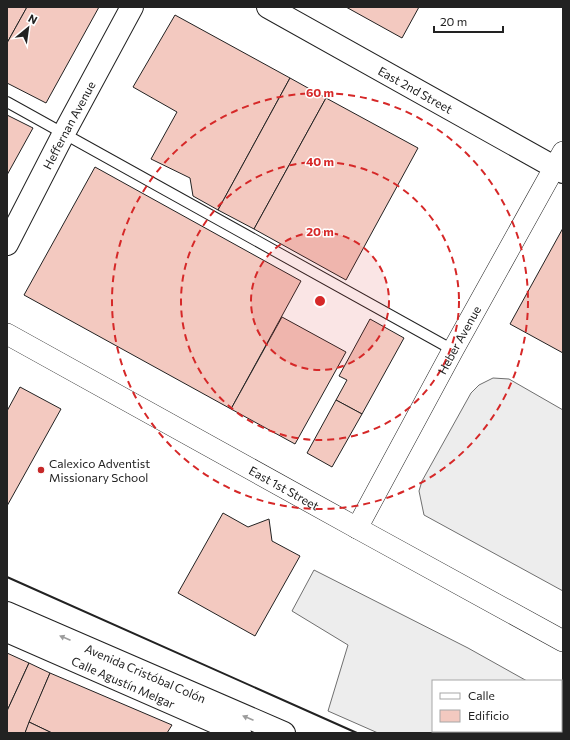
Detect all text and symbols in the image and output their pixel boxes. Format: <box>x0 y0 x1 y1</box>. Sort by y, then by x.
north arrow <box>8 8 48 48</box>
scale bar <box>434 8 503 34</box>
text: N <box>26 11 40 27</box>
text: 20 m <box>440 14 467 28</box>
street label: East 2nd Street <box>376 63 455 116</box>
street label: Heffernan Avenue <box>40 79 98 171</box>
text: 60 m <box>306 85 334 99</box>
text: 40 m <box>306 154 334 168</box>
text: 20 m <box>306 224 334 238</box>
centre of rings <box>313 294 327 308</box>
street label: Heber Avenue <box>434 303 483 376</box>
place label: Calexico Adventist Missionary School <box>49 456 150 484</box>
street label: East 1st Street <box>247 463 322 513</box>
marker: Calexico Adventist Missionary School <box>36 465 46 475</box>
one-way arrow <box>59 635 70 641</box>
street label: Avenida Cristóbal Colón <box>83 641 208 705</box>
street label: Calle Agustín Melgar <box>69 653 177 711</box>
legend <box>432 680 562 732</box>
text: Calle <box>468 688 495 702</box>
text: Edificio <box>468 708 509 722</box>
one-way arrow <box>242 714 254 720</box>

